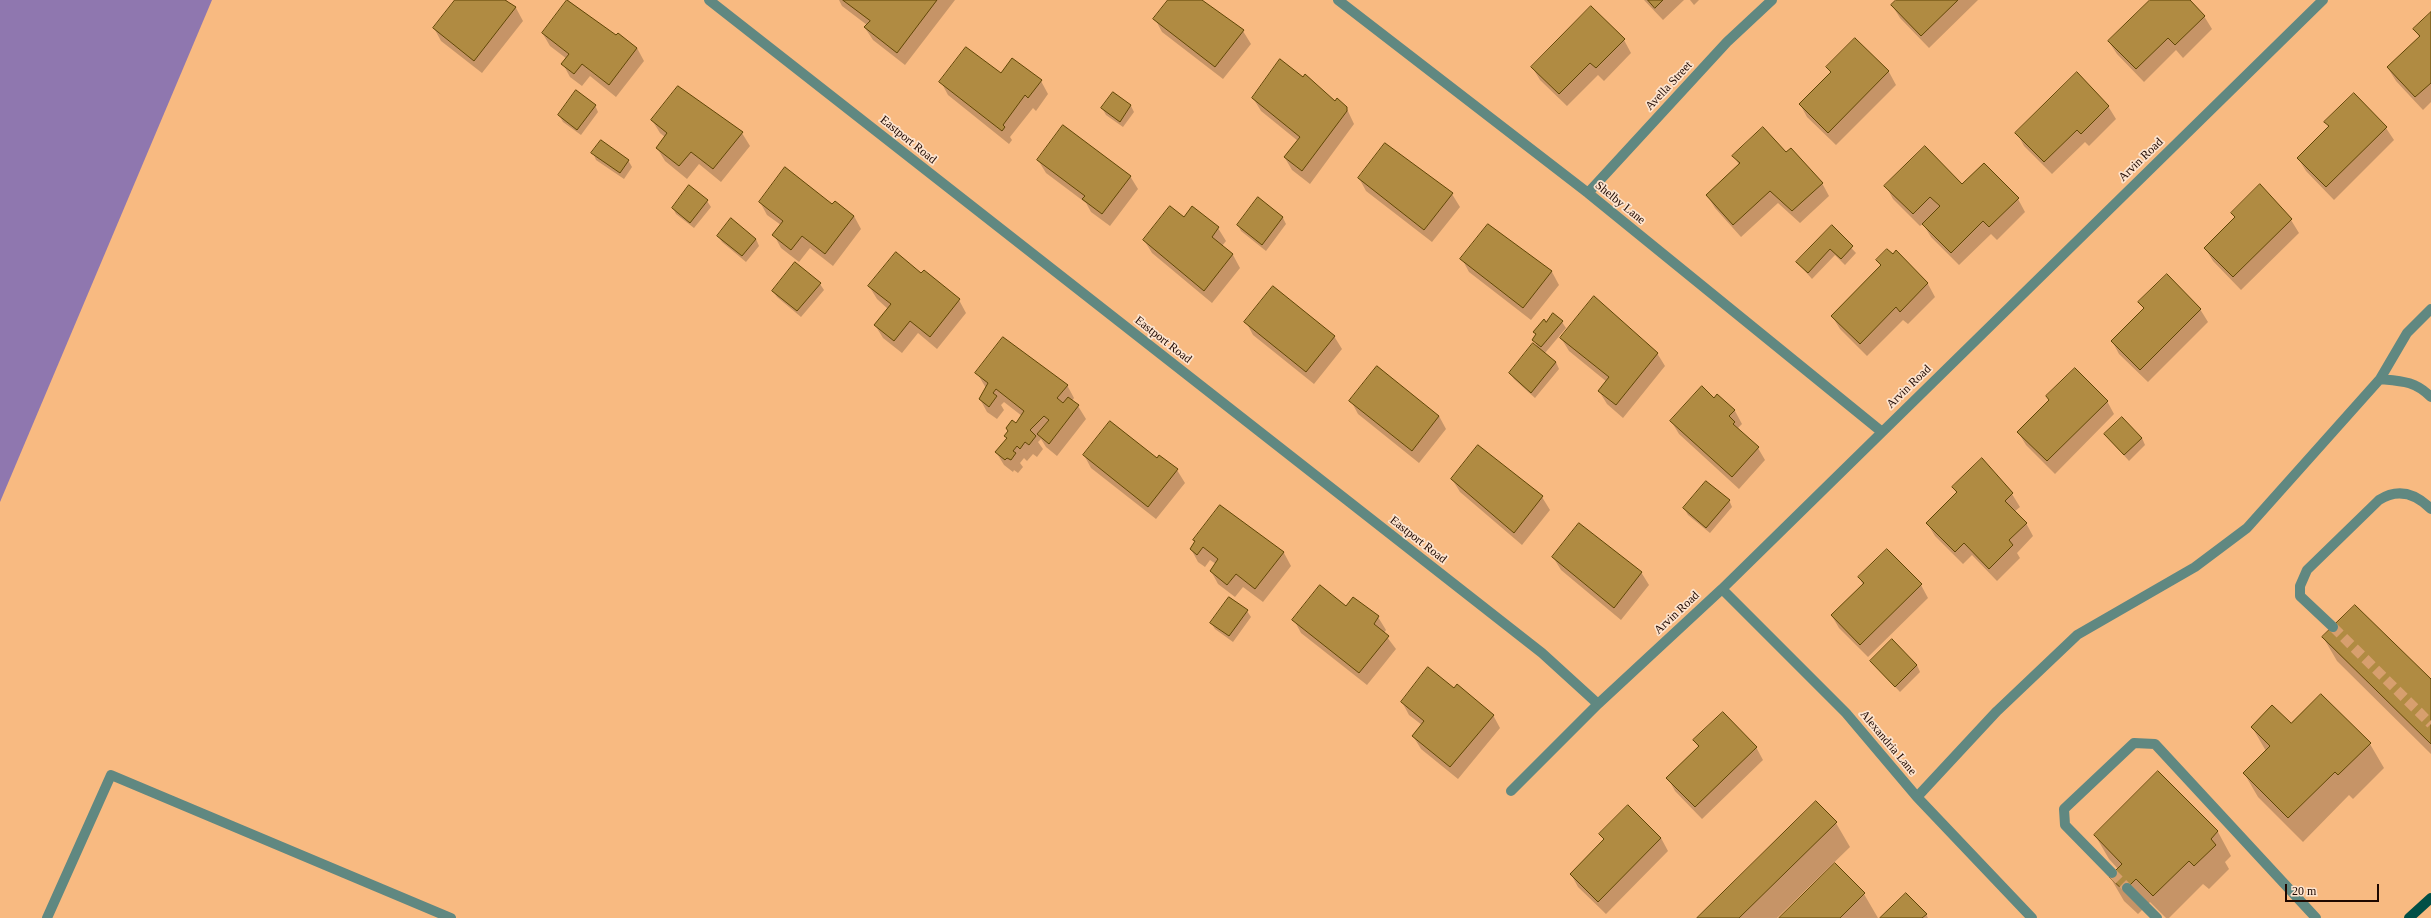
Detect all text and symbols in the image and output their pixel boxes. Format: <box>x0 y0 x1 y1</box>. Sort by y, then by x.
street label: Avella Street <box>1643 58 1695 114</box>
street label: Eastport Road <box>877 113 939 167</box>
street label: Arvin Road <box>2116 135 2166 185</box>
street label: Shelby Lane <box>1592 178 1648 228</box>
street label: Eastport Road <box>1132 313 1194 367</box>
street label: Arvin Road <box>1884 362 1934 412</box>
street label: Eastport Road <box>1387 513 1449 567</box>
street label: Arvin Road <box>1651 589 1703 637</box>
street label: Alexandria Lane <box>1857 708 1919 778</box>
scale bar <box>2287 876 2381 902</box>
text: 20 m <box>2292 884 2316 898</box>

